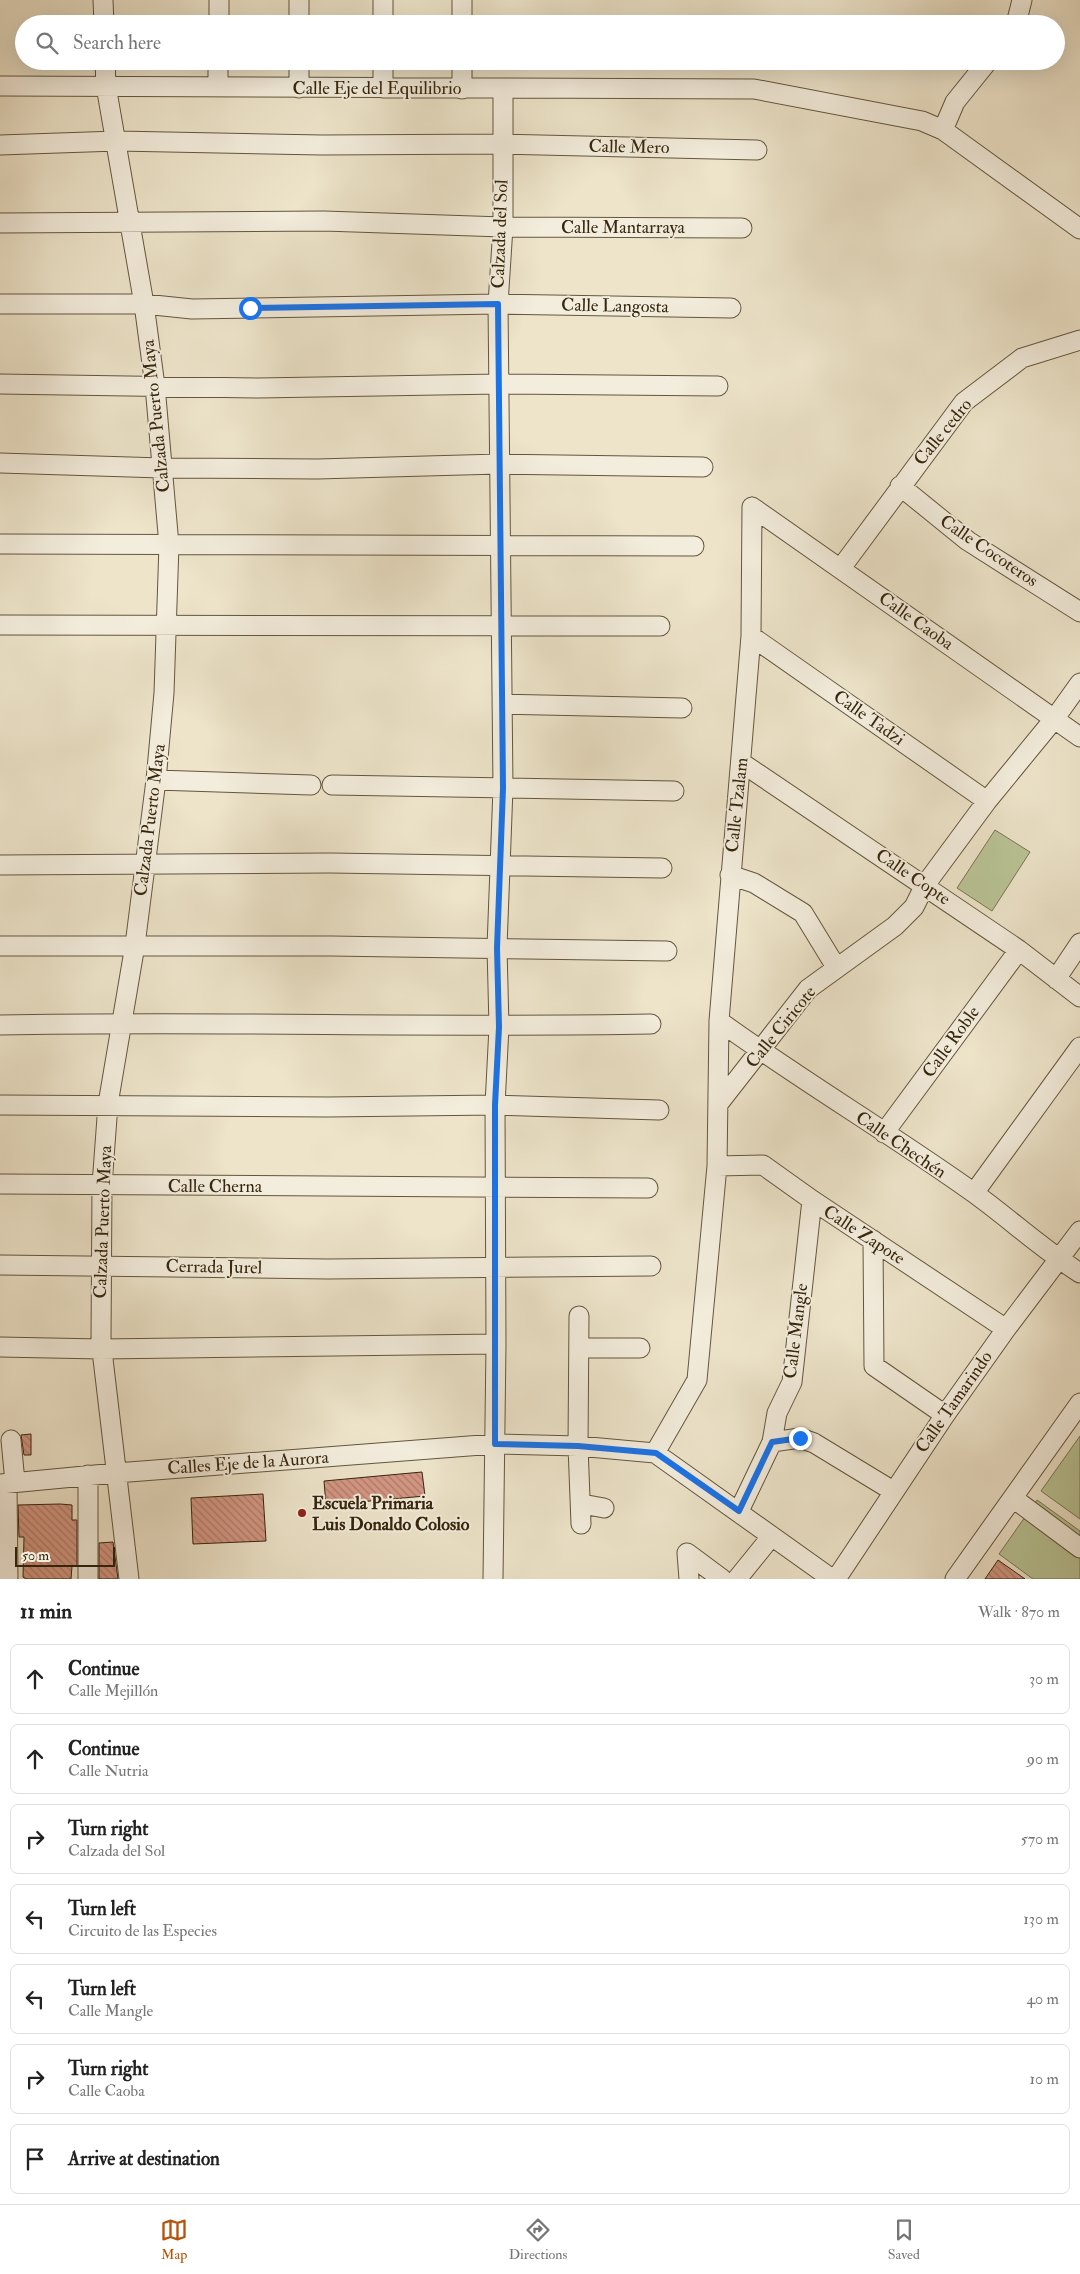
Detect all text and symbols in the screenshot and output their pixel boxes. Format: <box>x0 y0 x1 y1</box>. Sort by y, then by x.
search box <box>15 15 1065 70</box>
icon: search <box>33 29 61 57</box>
text: Search here <box>73 31 161 55</box>
street label: Calle Eje del Equilibrio <box>293 77 462 100</box>
street label: Calle Mero <box>588 135 670 159</box>
street label: Calzada del Sol <box>487 179 513 289</box>
street label: Calle Mantarraya <box>561 216 686 239</box>
street label: Calle Langosta <box>561 294 670 318</box>
route start <box>239 297 262 320</box>
street label: Calzada Puerto Maya <box>136 338 175 493</box>
street label: Calle cedro <box>909 393 977 470</box>
street label: Calle Cocoteros <box>936 510 1042 592</box>
street label: Calle Caoba <box>874 587 958 656</box>
street label: Calle Tadzi <box>829 685 909 751</box>
street label: Calzada Puerto Maya <box>129 742 171 898</box>
street label: Calle Tzalam <box>721 756 753 854</box>
street label: Calle Copte <box>871 844 955 911</box>
street label: Calle Ciricote <box>741 981 822 1073</box>
street label: Calle Roble <box>917 1001 985 1082</box>
street label: Calle Chechén <box>851 1106 951 1184</box>
street label: Calzada Puerto Maya <box>89 1144 117 1299</box>
street label: Calle Cherna <box>168 1175 263 1198</box>
street label: Calle Zapote <box>819 1200 910 1270</box>
street label: Cerrada Jurel <box>166 1255 263 1279</box>
street label: Calle Mangle <box>779 1282 813 1380</box>
street label: Calle Tamarindo <box>910 1346 998 1457</box>
route end <box>789 1427 812 1450</box>
street label: Calles Eje de la Aurora <box>167 1446 330 1480</box>
place label: Escuela Primaria Luis Donaldo Colosio <box>312 1492 470 1536</box>
marker: Escuela Primaria Luis Donaldo Colosio <box>296 1507 308 1519</box>
scale bar <box>15 1544 115 1567</box>
text: 50 m <box>22 1547 49 1564</box>
text: 11 min <box>20 1598 72 1625</box>
text: Walk · 870 m <box>978 1602 1060 1622</box>
text: Continue <box>68 1657 139 1681</box>
icon: ahead <box>21 1665 49 1693</box>
text: 30 m <box>1029 1669 1059 1689</box>
text: Calle Mejillón <box>68 1681 158 1701</box>
text: Continue <box>68 1737 139 1761</box>
icon: ahead <box>21 1745 49 1773</box>
text: 90 m <box>1027 1749 1059 1769</box>
text: Calle Nutria <box>68 1761 149 1781</box>
text: Turn right <box>68 1817 148 1841</box>
icon: right <box>21 1825 49 1853</box>
text: 570 m <box>1021 1829 1059 1849</box>
text: Calzada del Sol <box>68 1841 165 1861</box>
text: Turn left <box>68 1897 136 1921</box>
icon: left <box>21 1905 49 1933</box>
text: 130 m <box>1023 1909 1059 1929</box>
text: Circuito de las Especies <box>68 1921 217 1941</box>
text: Turn left <box>68 1977 136 2001</box>
icon: left <box>21 1985 49 2013</box>
text: 40 m <box>1026 1989 1059 2009</box>
text: Calle Mangle <box>68 2001 153 2021</box>
text: Turn right <box>68 2057 148 2081</box>
icon: right <box>21 2065 49 2093</box>
text: 10 m <box>1029 2069 1059 2089</box>
text: Calle Caoba <box>68 2081 145 2101</box>
icon: arrive <box>21 2145 49 2173</box>
text: Arrive at destination <box>68 2147 220 2171</box>
tab: Map <box>160 2216 188 2263</box>
tab: Directions <box>509 2216 567 2263</box>
tab: Saved <box>888 2216 920 2263</box>

